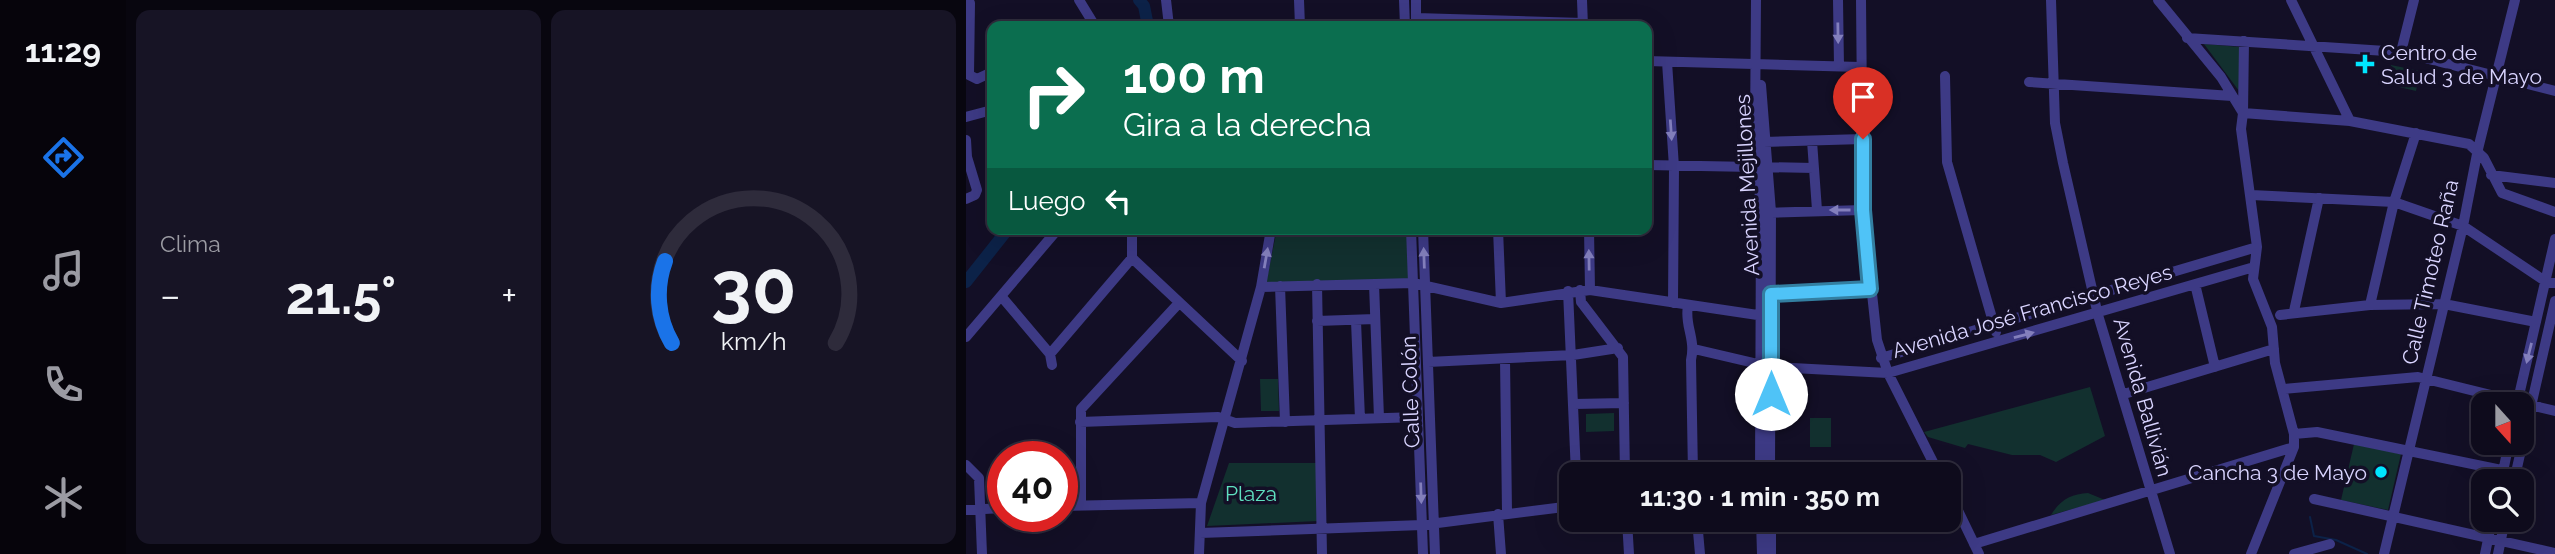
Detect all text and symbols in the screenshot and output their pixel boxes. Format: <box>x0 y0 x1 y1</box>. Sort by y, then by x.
one-way arrow <box>1833 22 1844 44</box>
text: 11:29 <box>25 32 101 69</box>
place label: Centro de Salud 3 de Mayo <box>2381 40 2542 89</box>
text: 100 m <box>1123 47 1265 104</box>
icon: right <box>1008 49 1099 140</box>
marker: Centro de Salud 3 de Mayo <box>2355 54 2375 74</box>
pin <box>1833 67 1893 139</box>
icon: arrive <box>1844 78 1882 116</box>
street label: Avenida Mejillones <box>1730 94 1764 276</box>
text: Gira a la derecha <box>1123 106 1371 143</box>
one-way arrow <box>1666 119 1677 141</box>
icon: directions <box>39 133 88 182</box>
street label: Calle Timoteo Raña <box>2397 177 2463 367</box>
icon: left <box>1099 182 1137 220</box>
text: Luego <box>1008 186 1085 216</box>
one-way arrow <box>1828 204 1850 216</box>
text: Clima <box>160 230 221 257</box>
text: 30 <box>711 245 796 330</box>
icon: music <box>39 246 88 295</box>
one-way arrow <box>1261 247 1272 269</box>
one-way arrow <box>1418 247 1430 269</box>
one-way arrow <box>1584 249 1595 271</box>
street label: Avenida José Francisco Reyes <box>1889 259 2175 363</box>
text: 21.5° <box>286 265 396 326</box>
text: − <box>160 273 180 318</box>
text: + <box>501 273 517 318</box>
street label: Avenida Ballivián <box>2108 315 2178 479</box>
text: km/h <box>721 326 786 356</box>
one-way arrow <box>2014 329 2035 339</box>
street label: Calle Colón <box>1396 335 1424 449</box>
one-way arrow <box>2523 342 2534 364</box>
position arrow <box>1734 357 1808 431</box>
icon: phone <box>39 360 88 409</box>
north arrow <box>2471 392 2534 455</box>
map controls <box>2471 392 2534 532</box>
speed limit sign: 40 <box>987 441 1078 532</box>
place label: Cancha 3 de Mayo <box>2188 460 2367 485</box>
marker: Cancha 3 de Mayo <box>2373 464 2389 480</box>
button: search <box>2471 469 2534 532</box>
icon: climate <box>39 473 88 522</box>
park label: Plaza <box>1225 481 1277 506</box>
text: 11:30 · 1 min · 350 m <box>1640 482 1880 512</box>
one-way arrow <box>1415 483 1426 505</box>

